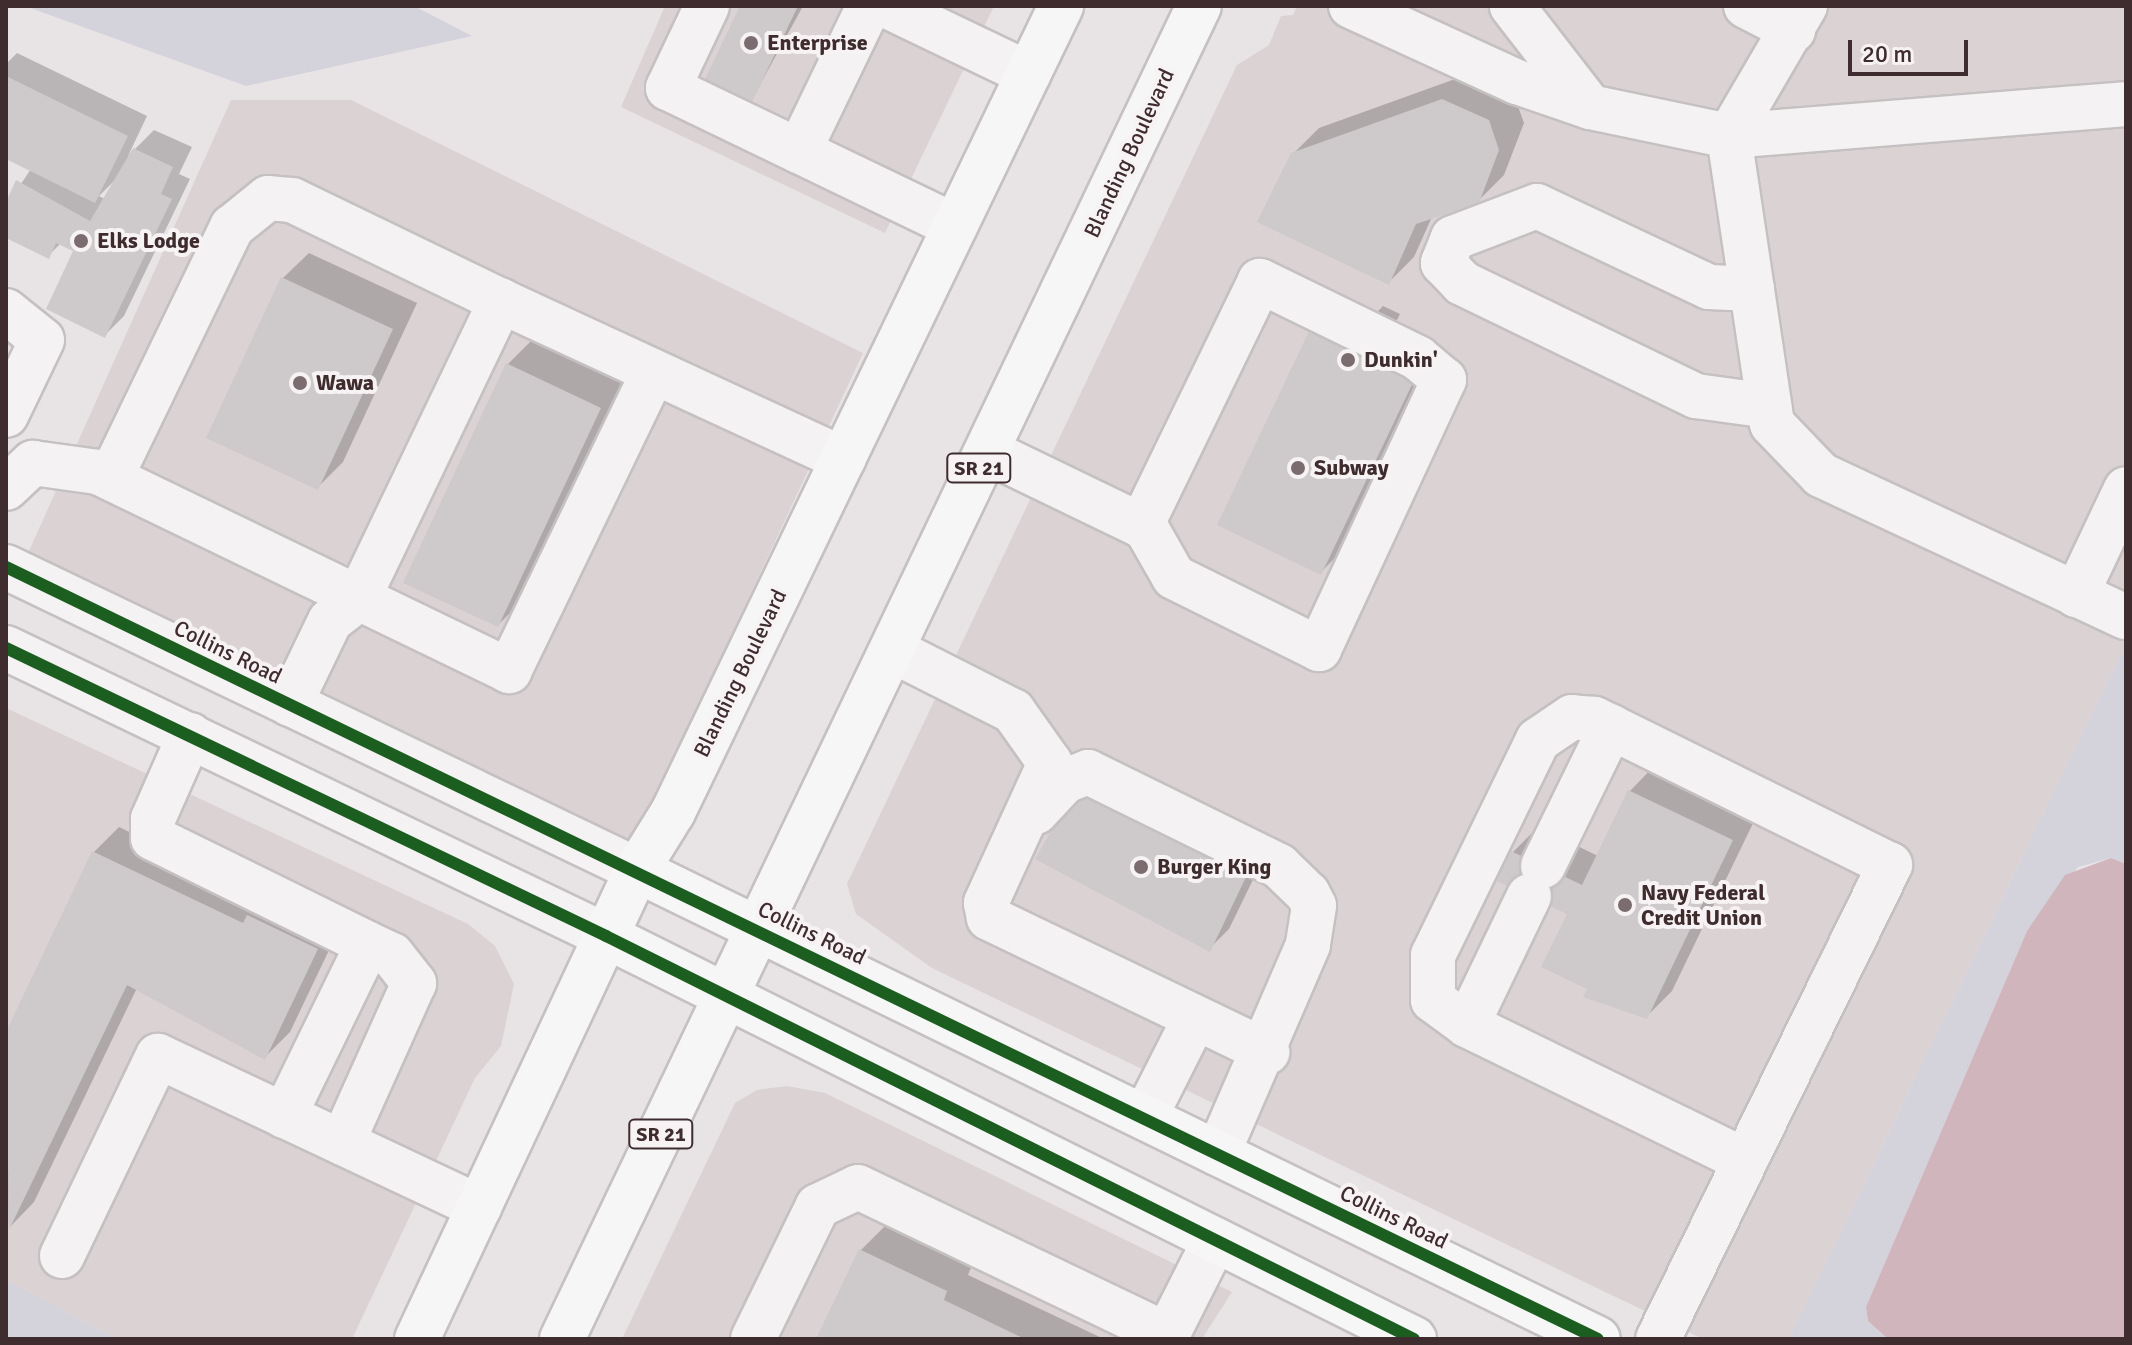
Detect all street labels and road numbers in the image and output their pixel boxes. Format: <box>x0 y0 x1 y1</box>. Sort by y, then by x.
street label: Blanding Boulevard <box>1078 64 1180 242</box>
road number: SR 21 <box>945 452 1013 484</box>
street label: Blanding Boulevard <box>688 585 792 761</box>
street label: Collins Road <box>170 615 286 689</box>
street label: Collins Road <box>754 896 870 970</box>
road number: SR 21 <box>627 1118 695 1150</box>
street label: Collins Road <box>1336 1180 1452 1254</box>

